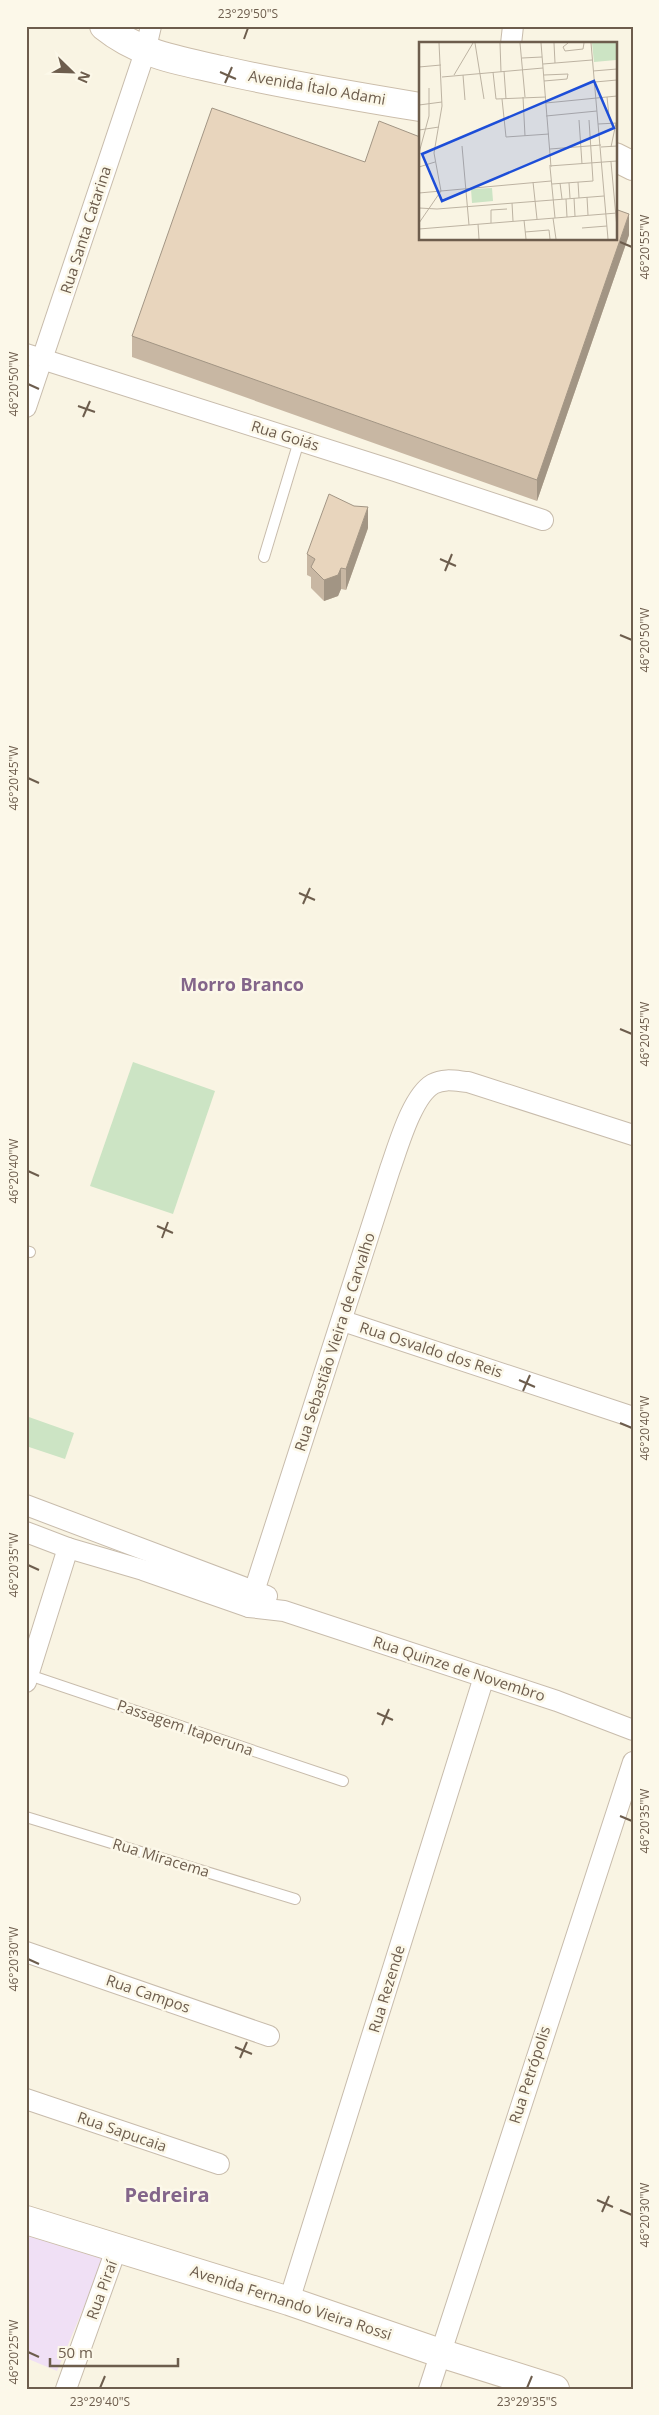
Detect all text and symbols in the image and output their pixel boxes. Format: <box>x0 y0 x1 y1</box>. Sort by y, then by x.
text: 23°29'50"S <box>218 5 278 22</box>
inset map <box>419 42 616 240</box>
north arrow <box>48 48 98 98</box>
street label: Avenida Ítalo Adami <box>247 65 387 109</box>
text: N <box>73 68 95 86</box>
street label: Rua Santa Catarina <box>55 163 115 296</box>
text: 46°20'55"W <box>636 215 653 279</box>
text: 46°20'50"W <box>5 352 22 416</box>
street label: Rua Goiás <box>249 415 322 455</box>
text: 46°20'50"W <box>636 608 653 672</box>
text: 46°20'45"W <box>5 746 22 810</box>
district label: Morro Branco <box>180 972 304 996</box>
text: 46°20'45"W <box>636 1002 653 1066</box>
text: 46°20'40"W <box>5 1139 22 1203</box>
street label: Rua Sebastião Vieira de Carvalho <box>289 1230 379 1454</box>
street label: Rua Osvaldo dos Reis <box>357 1317 505 1382</box>
text: 46°20'40"W <box>636 1396 653 1460</box>
text: 46°20'35"W <box>5 1533 22 1597</box>
street label: Rua Quinze de Novembro <box>371 1631 548 1705</box>
street label: Passagem Itaperuna <box>115 1694 256 1760</box>
text: 46°20'35"W <box>636 1789 653 1853</box>
street label: Rua Miracema <box>110 1833 212 1881</box>
text: 46°20'30"W <box>5 1927 22 1991</box>
street label: Rua Rezende <box>363 1942 409 2035</box>
street label: Rua Campos <box>104 1969 193 2017</box>
street label: Rua Petrópolis <box>504 2023 554 2126</box>
street label: Rua Sapucaia <box>75 2106 170 2156</box>
district label: Pedreira <box>124 2181 210 2208</box>
text: 46°20'30"W <box>636 2183 653 2247</box>
street label: Rua Piraí <box>81 2256 121 2322</box>
street label: Avenida Fernando Vieira Rossi <box>188 2260 395 2344</box>
text: 46°20'25"W <box>5 2320 22 2384</box>
scale bar <box>50 2335 178 2367</box>
text: 50 m <box>58 2342 93 2362</box>
text: 23°29'40"S <box>70 2393 130 2410</box>
text: 23°29'35"S <box>497 2393 557 2410</box>

